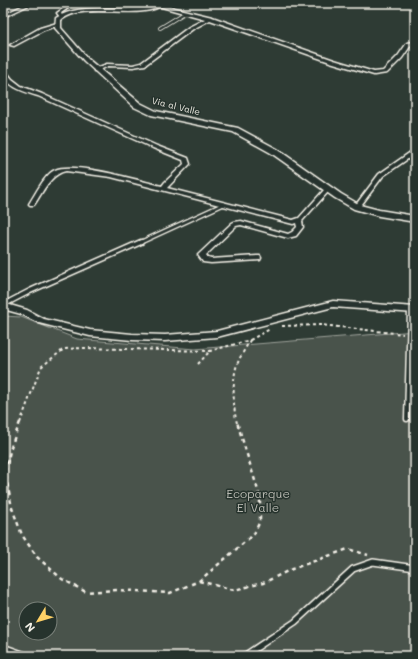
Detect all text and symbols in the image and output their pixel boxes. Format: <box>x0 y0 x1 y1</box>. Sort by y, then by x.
street label: Via al Valle <box>151 95 201 117</box>
park label: Ecoparque El Valle <box>226 485 290 515</box>
north arrow <box>18 601 58 641</box>
text: N <box>21 620 38 635</box>

